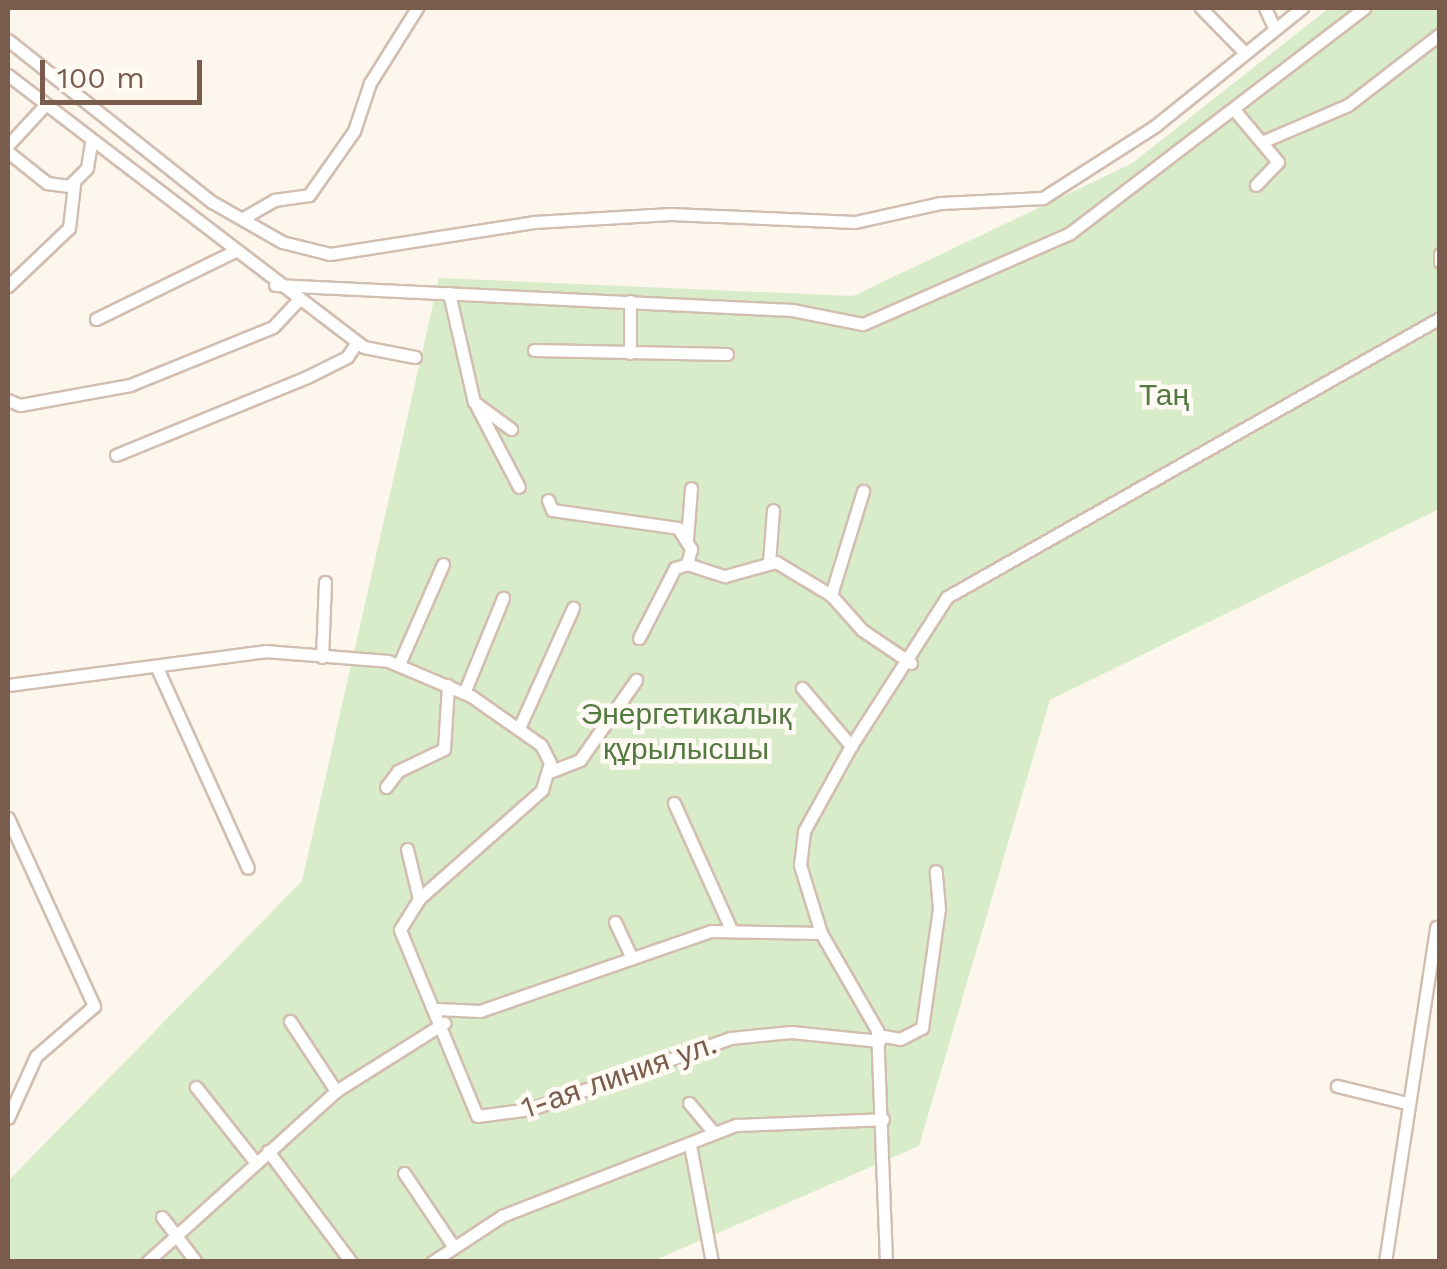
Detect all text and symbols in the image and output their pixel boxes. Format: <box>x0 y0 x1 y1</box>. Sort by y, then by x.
scale bar <box>45 40 208 102</box>
text: 100 m <box>57 60 145 95</box>
park label: Таң <box>1139 377 1189 413</box>
park label: Энергетикалық құрылысшы <box>581 696 791 766</box>
street label: 1-ая линия ул. <box>517 1026 721 1126</box>

